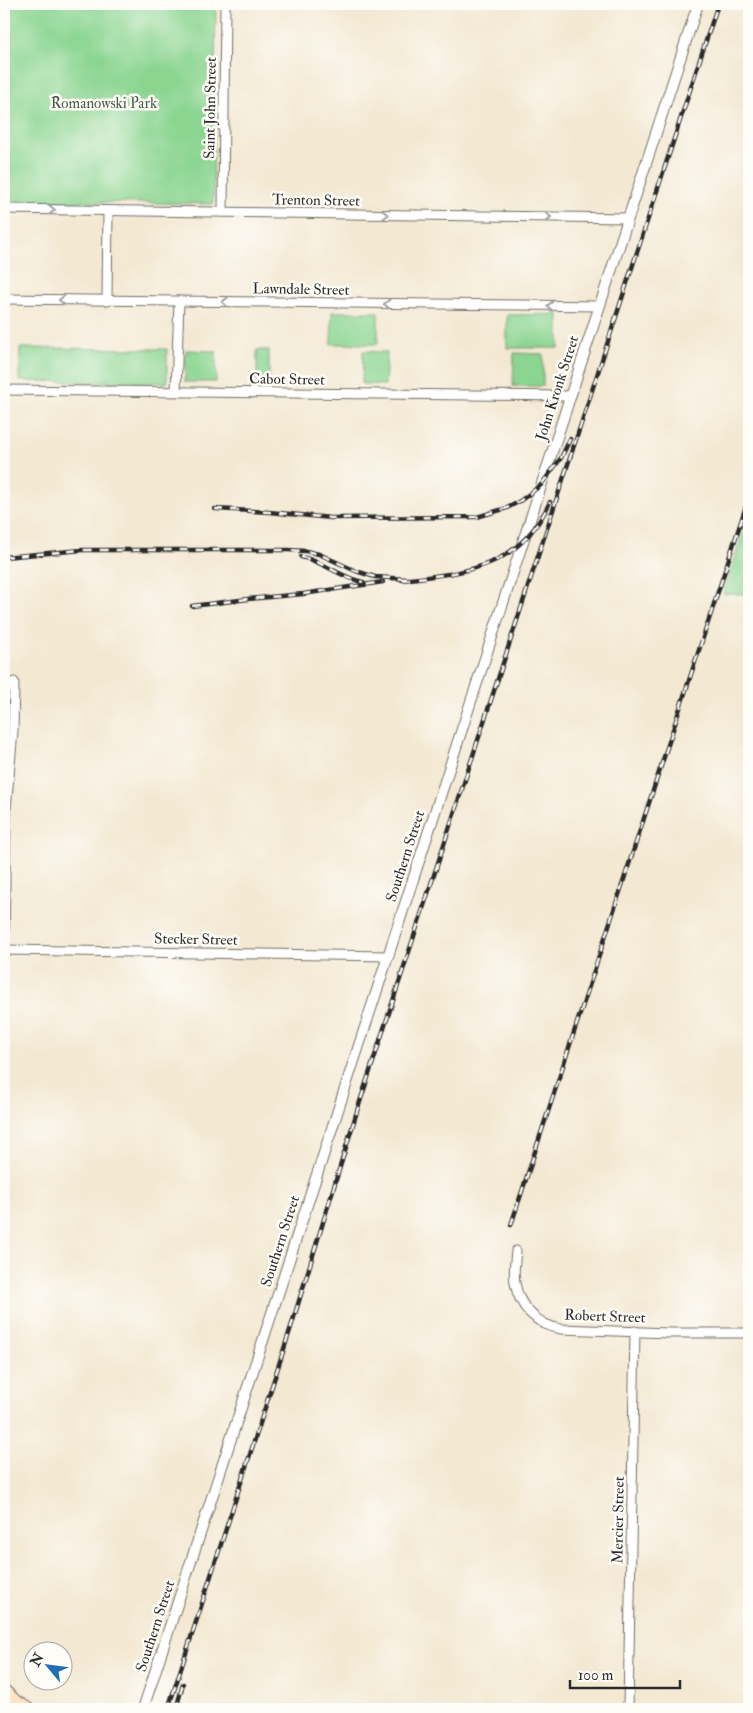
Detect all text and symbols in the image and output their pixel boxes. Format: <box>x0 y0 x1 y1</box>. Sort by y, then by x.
street label: Saint John Street <box>200 57 222 159</box>
park label: Romanowski Park <box>51 94 157 113</box>
street label: Trenton Street <box>272 190 360 211</box>
one-way arrow <box>49 205 57 215</box>
one-way arrow <box>381 209 389 220</box>
one-way arrow <box>544 212 552 222</box>
street label: Lawndale Street <box>252 279 350 300</box>
one-way arrow <box>58 295 66 305</box>
one-way arrow <box>221 297 228 307</box>
one-way arrow <box>383 299 391 309</box>
one-way arrow <box>546 301 554 311</box>
street label: John Kronk Street <box>531 333 584 444</box>
street label: Cabot Street <box>249 369 325 390</box>
street label: Southern Street <box>382 808 429 904</box>
street label: Stecker Street <box>154 929 238 950</box>
street label: Southern Street <box>257 1193 304 1289</box>
street label: Robert Street <box>564 1306 646 1327</box>
street label: Mercier Street <box>608 1476 629 1564</box>
street label: Southern Street <box>132 1578 179 1674</box>
north arrow <box>22 1640 72 1690</box>
text: N <box>26 1650 48 1670</box>
scale bar <box>570 1658 680 1690</box>
text: 100 m <box>578 1666 614 1685</box>

